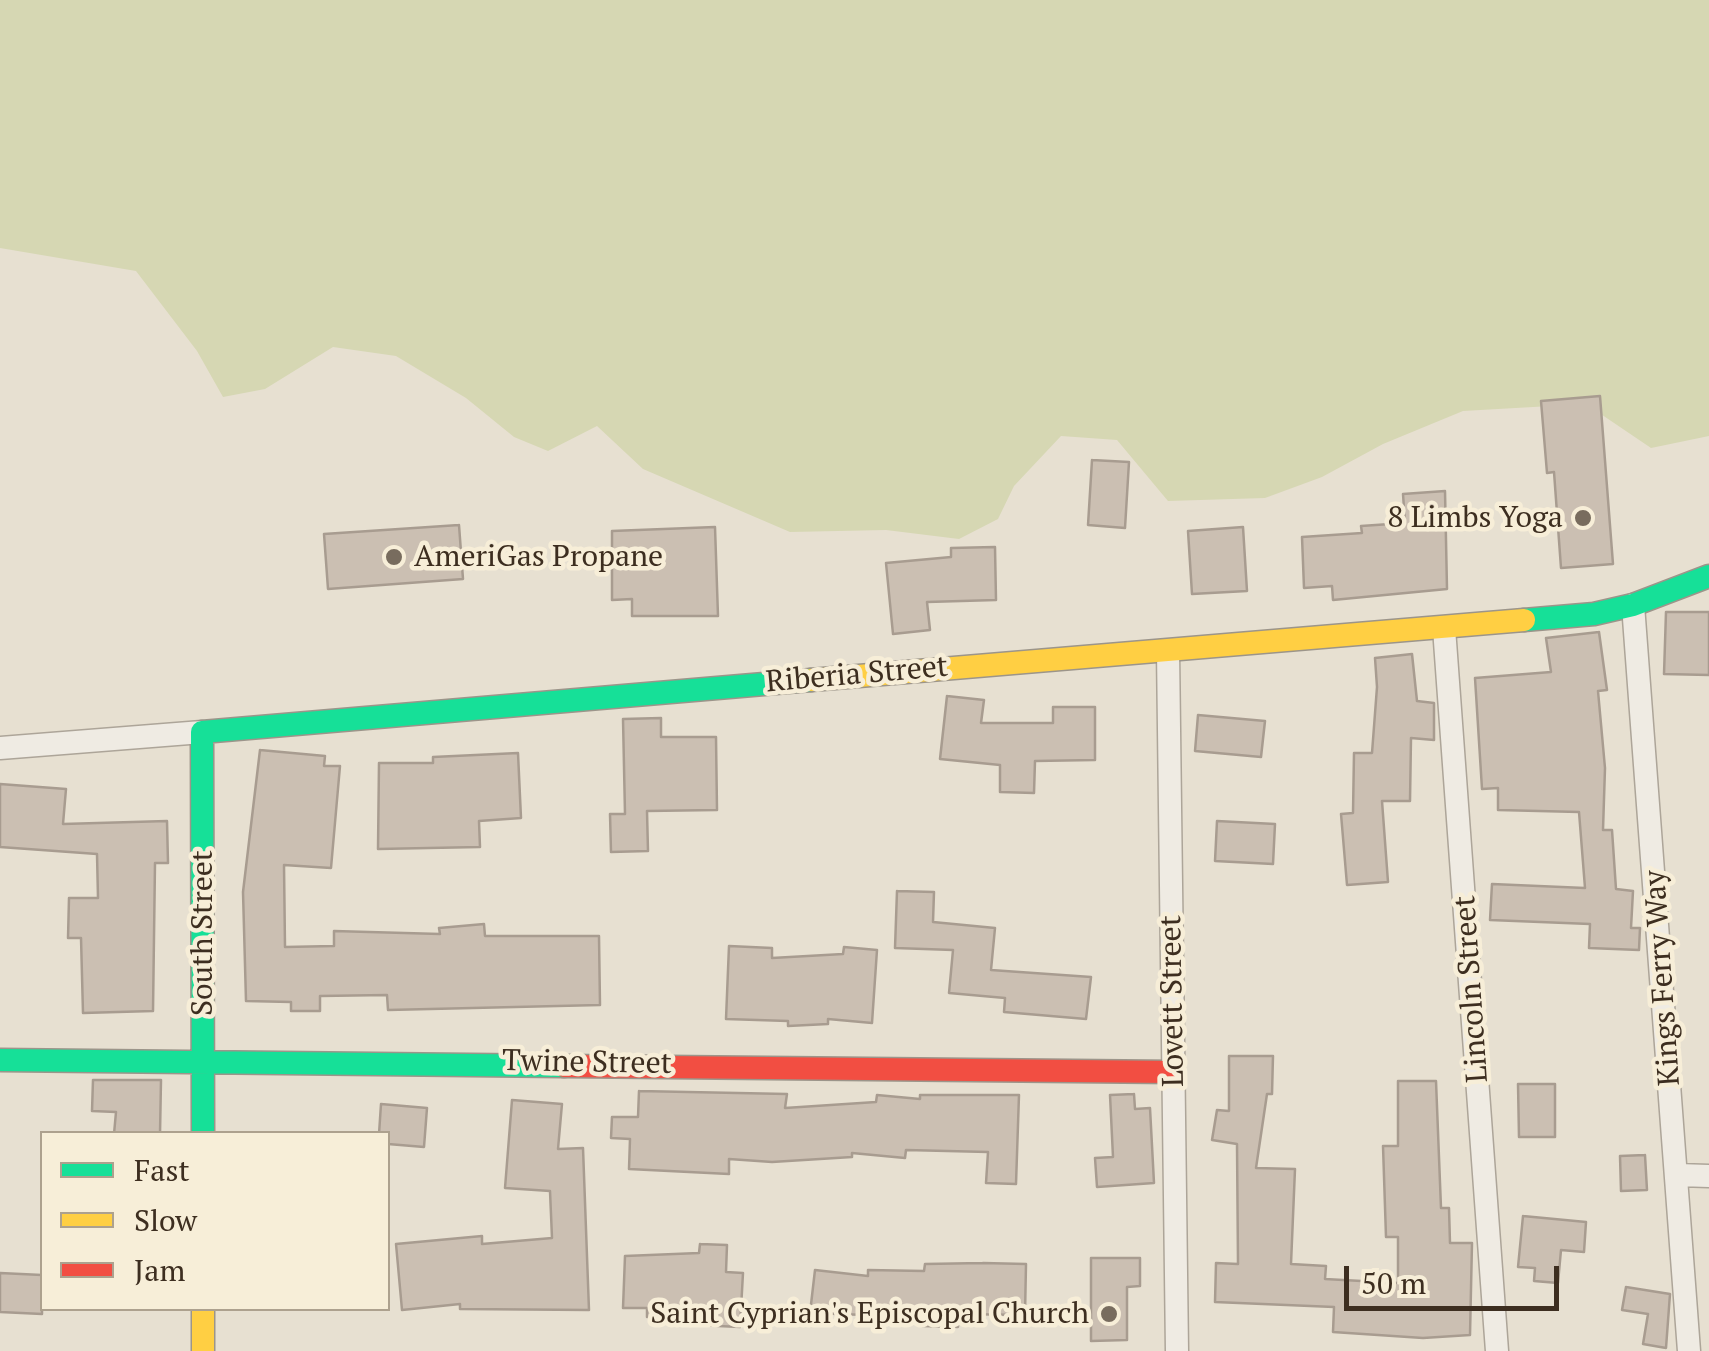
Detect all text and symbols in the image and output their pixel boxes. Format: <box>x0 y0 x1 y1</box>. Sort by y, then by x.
place label: 8 Limbs Yoga <box>1388 500 1563 536</box>
marker: 8 Limbs Yoga <box>1572 507 1594 529</box>
place label: AmeriGas Propane <box>414 539 663 575</box>
marker: AmeriGas Propane <box>383 546 405 568</box>
street label: Riberia Street <box>764 649 950 701</box>
street label: South Street <box>185 850 221 1016</box>
street label: Kings Ferry Way <box>1638 869 1688 1087</box>
street label: Lincoln Street <box>1448 894 1496 1084</box>
street label: Lovett Street <box>1154 915 1192 1087</box>
street label: Twine Street <box>502 1044 672 1082</box>
legend <box>40 1131 390 1311</box>
text: Fast <box>134 1150 190 1190</box>
text: Slow <box>134 1200 197 1240</box>
scale bar <box>1349 1246 1564 1308</box>
text: Jam <box>134 1250 185 1290</box>
text: 50 m <box>1361 1263 1426 1303</box>
place label: Saint Cyprian's Episcopal Church <box>650 1296 1089 1332</box>
marker: Saint Cyprian's Episcopal Church <box>1098 1303 1120 1325</box>

